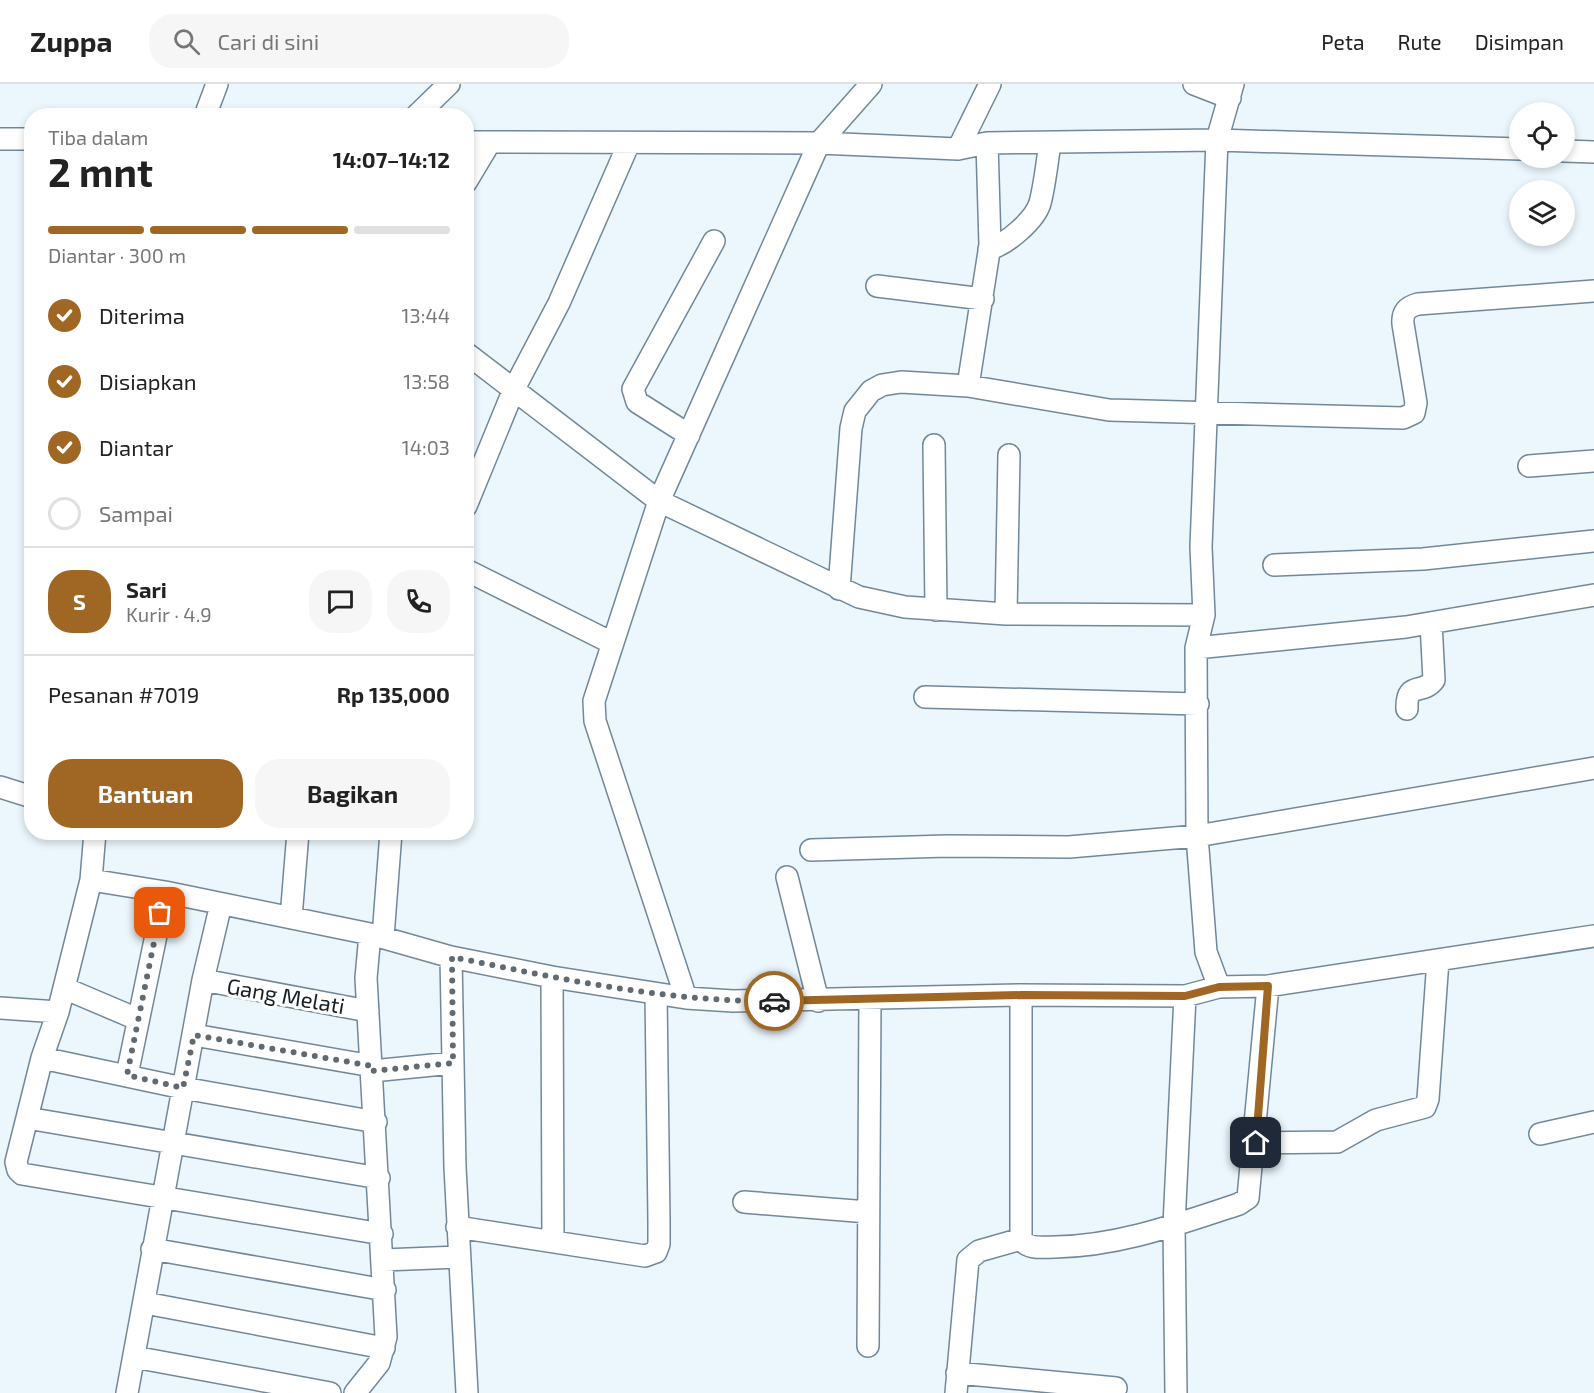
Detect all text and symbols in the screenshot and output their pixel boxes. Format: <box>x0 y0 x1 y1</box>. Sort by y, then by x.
search box <box>149 14 569 68</box>
text: Zuppa <box>30 24 113 58</box>
icon: search <box>170 25 203 58</box>
text: Cari di sini <box>218 28 319 54</box>
text: Peta <box>1321 29 1364 54</box>
text: Rute <box>1397 29 1442 54</box>
text: Disimpan <box>1475 29 1564 54</box>
map controls <box>1509 102 1575 246</box>
button: locate <box>1509 102 1575 168</box>
text: Tiba dalam <box>48 125 148 149</box>
text: 14:07–14:12 <box>333 146 450 172</box>
text: 2 mnt <box>48 148 153 195</box>
button: layers <box>1509 180 1575 246</box>
text: Diantar · 300 m <box>48 243 186 267</box>
icon: check <box>48 299 81 332</box>
text: Diterima <box>99 302 185 328</box>
text: 13:44 <box>402 303 450 327</box>
icon: check <box>48 365 81 398</box>
text: Disiapkan <box>99 368 197 394</box>
text: 13:58 <box>403 369 450 393</box>
icon: check <box>48 431 81 464</box>
text: Diantar <box>99 434 173 460</box>
text: 14:03 <box>402 435 450 459</box>
text: Sampai <box>99 500 173 526</box>
button: chat <box>309 570 372 633</box>
button: phone <box>387 570 450 633</box>
text: Sari <box>126 576 167 602</box>
text: S <box>73 588 86 614</box>
text: Kurir · 4.9 <box>126 602 212 626</box>
text: Pesanan #7019 <box>48 681 199 707</box>
text: Rp 135,000 <box>337 681 450 707</box>
button: Bantuan <box>48 759 243 828</box>
button: Bagikan <box>255 759 450 828</box>
pin <box>134 887 185 938</box>
icon: bag <box>143 896 176 929</box>
courier <box>744 971 804 1031</box>
street label: Gang Melati <box>225 972 347 1018</box>
icon: car <box>758 985 791 1018</box>
pin <box>1230 1117 1281 1168</box>
icon: home <box>1239 1126 1272 1159</box>

